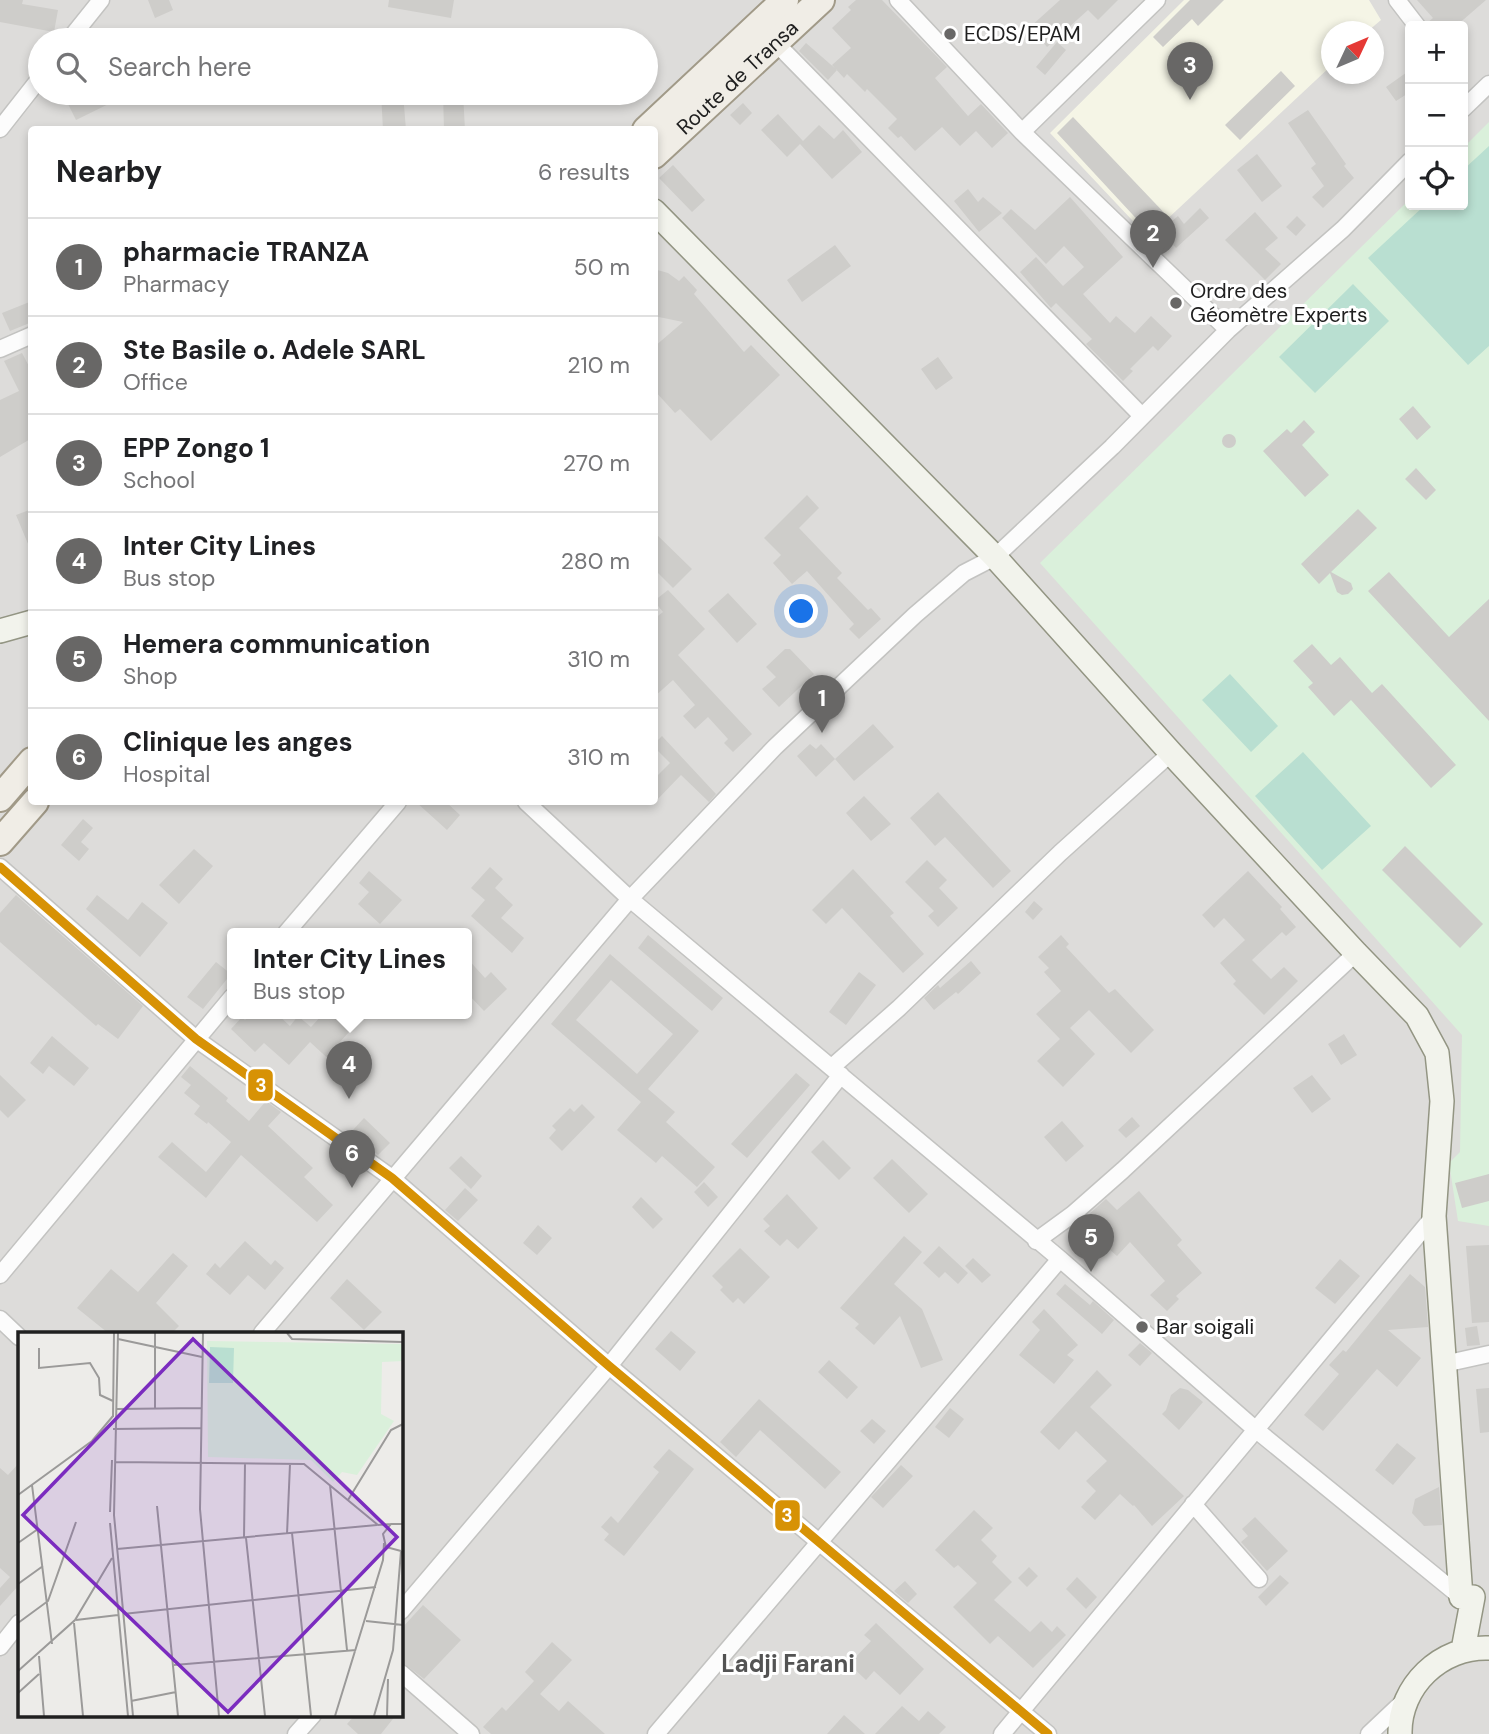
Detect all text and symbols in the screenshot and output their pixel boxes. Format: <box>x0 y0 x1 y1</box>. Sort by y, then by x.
street label: Route de Transa <box>671 14 804 141</box>
place label: ECDS/EPAM <box>964 20 1081 48</box>
north arrow <box>1321 21 1384 84</box>
map controls <box>1405 21 1468 210</box>
button: + <box>1405 21 1468 84</box>
marker: ECDS/EPAM <box>942 26 958 42</box>
search box <box>28 28 658 105</box>
pin: 3 <box>1167 42 1213 100</box>
icon: search <box>52 48 90 86</box>
text: Search here <box>108 50 251 84</box>
button: − <box>1405 84 1468 147</box>
button: locate <box>1405 147 1468 210</box>
text: Nearby <box>56 152 162 191</box>
text: 6 results <box>538 157 630 187</box>
pin: 2 <box>1130 210 1176 268</box>
text: pharmacie TRANZA <box>123 235 369 269</box>
text: 1 <box>75 252 83 282</box>
text: 50 m <box>574 252 630 282</box>
text: Pharmacy <box>123 269 230 299</box>
place label: Ordre des Géomètre Experts <box>1190 277 1368 329</box>
marker: Ordre des Géomètre Experts <box>1168 295 1184 311</box>
text: Ste Basile o. Adele SARL <box>123 333 426 367</box>
text: 2 <box>72 350 86 380</box>
text: 210 m <box>567 350 630 380</box>
text: Office <box>123 367 188 397</box>
text: EPP Zongo 1 <box>123 431 270 465</box>
text: 3 <box>72 448 86 478</box>
text: 270 m <box>563 448 630 478</box>
text: School <box>123 465 195 495</box>
text: Inter City Lines <box>123 529 316 563</box>
text: 4 <box>72 546 86 576</box>
text: 280 m <box>561 546 630 576</box>
text: Bus stop <box>123 563 215 593</box>
your location <box>784 594 818 628</box>
text: Hemera communication <box>123 627 430 661</box>
text: 5 <box>72 644 86 674</box>
text: 310 m <box>567 644 630 674</box>
text: Shop <box>123 661 178 691</box>
pin: 1 <box>799 675 845 733</box>
text: Clinique les anges <box>123 725 353 759</box>
text: 6 <box>72 742 86 772</box>
text: 310 m <box>567 742 630 772</box>
text: Hospital <box>123 759 210 789</box>
popup <box>227 928 472 1019</box>
text: Inter City Lines <box>253 942 446 976</box>
text: Bus stop <box>253 976 345 1006</box>
pin: 4 <box>326 1041 372 1099</box>
line badge: 3 <box>247 1068 274 1102</box>
text: 3 <box>255 1073 267 1098</box>
pin: 6 <box>329 1130 375 1188</box>
pin: 5 <box>1068 1214 1114 1272</box>
place label: Bar soigali <box>1156 1313 1254 1341</box>
marker: Bar soigali <box>1134 1319 1150 1335</box>
inset map <box>18 1332 402 1716</box>
line badge: 3 <box>774 1499 801 1532</box>
text: 3 <box>781 1503 793 1528</box>
district label: Ladji Farani <box>721 1648 855 1679</box>

